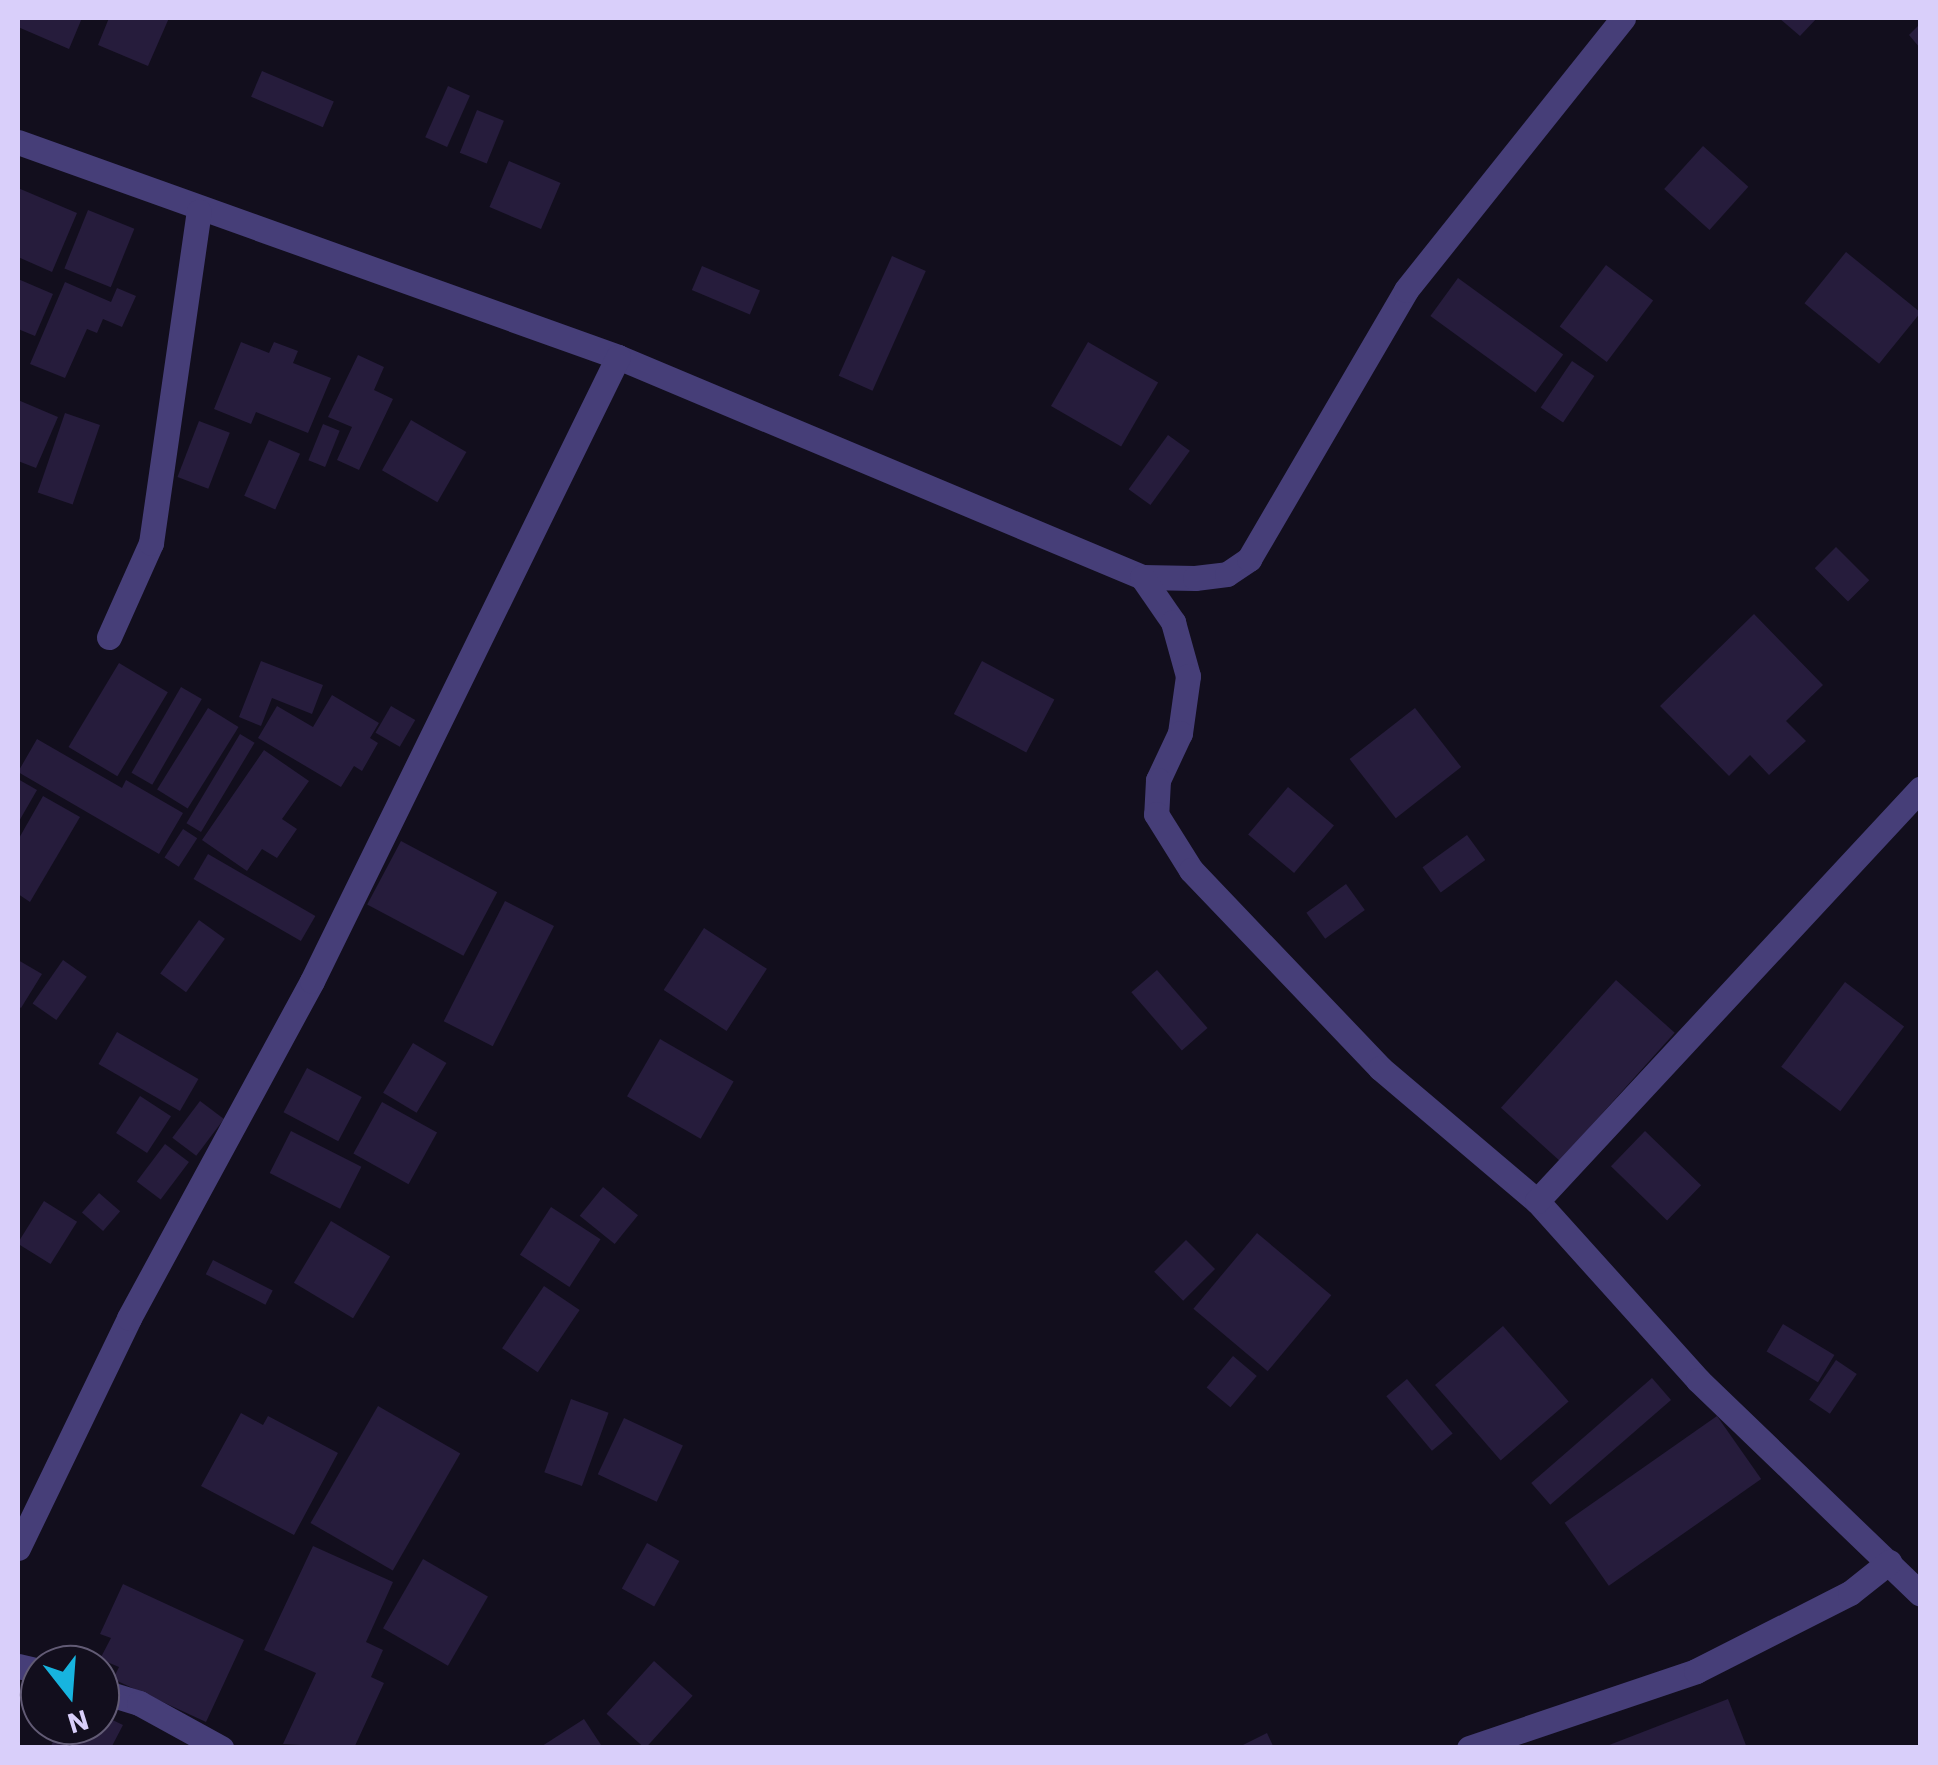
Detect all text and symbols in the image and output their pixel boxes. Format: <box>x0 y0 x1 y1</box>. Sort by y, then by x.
north arrow <box>20 1645 120 1745</box>
text: N <box>63 1702 93 1743</box>

